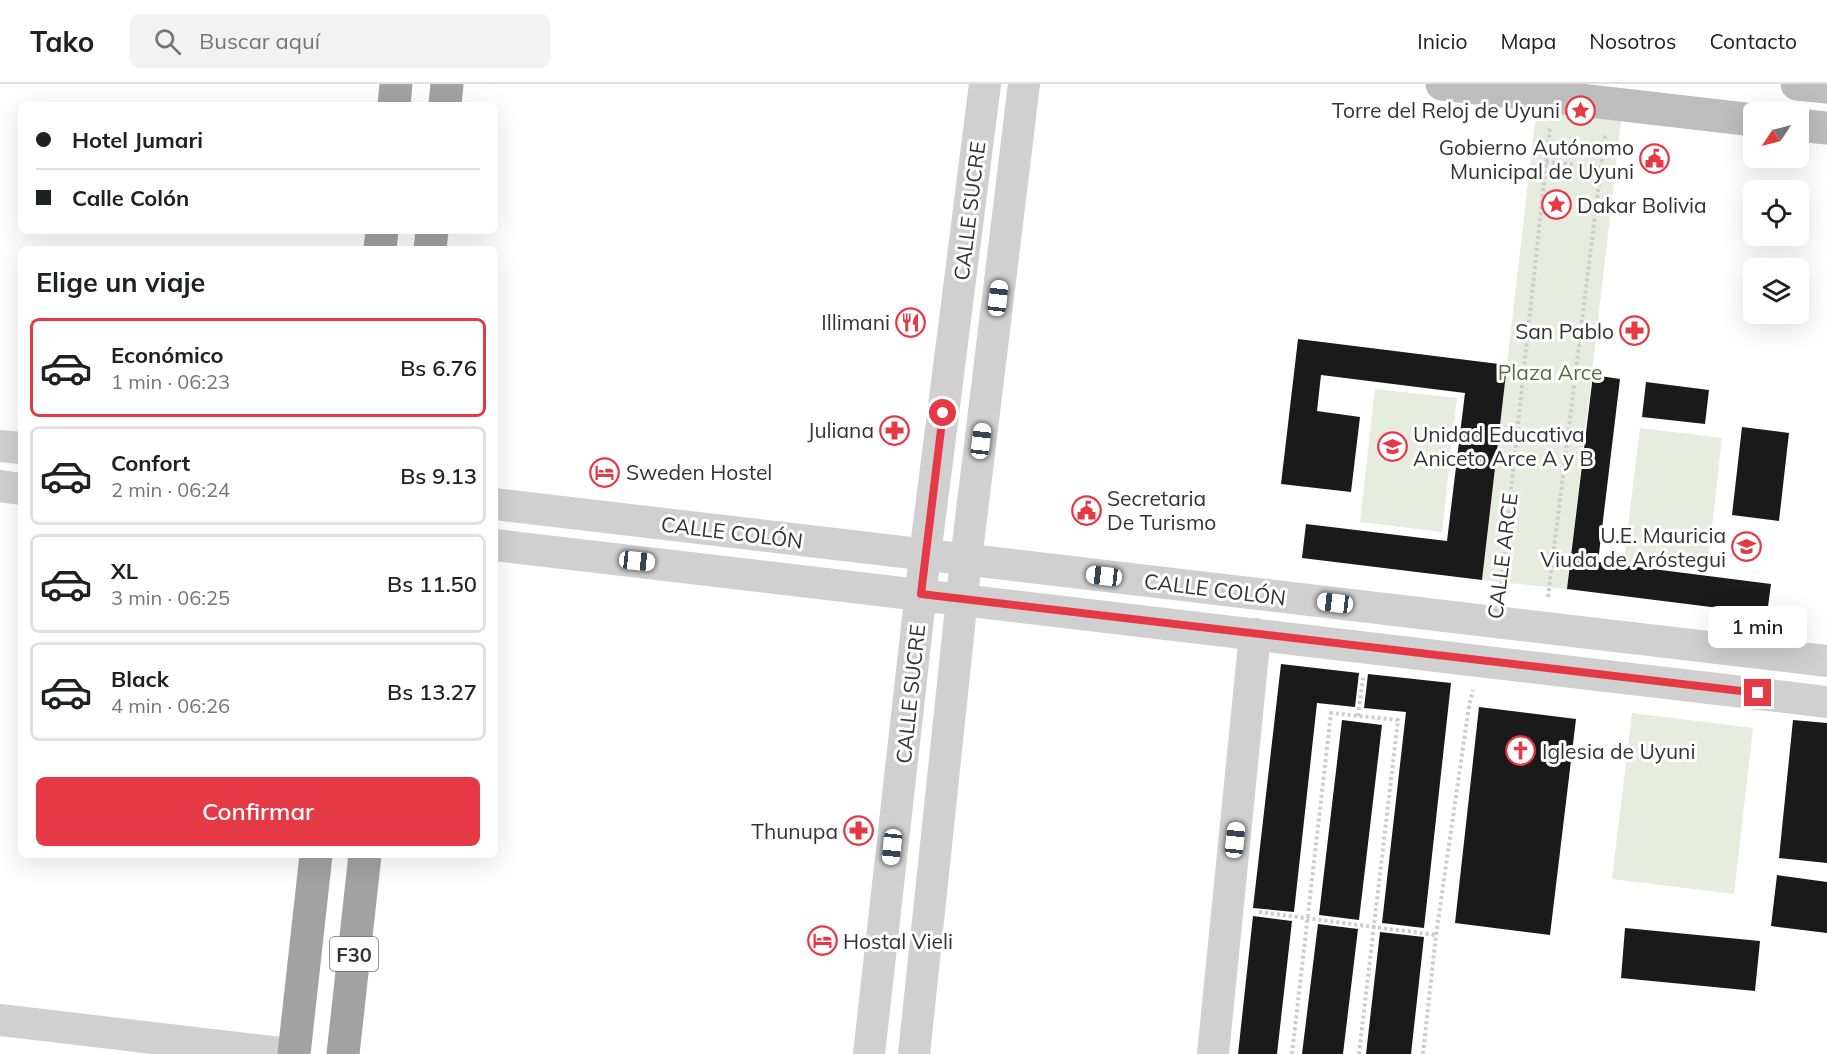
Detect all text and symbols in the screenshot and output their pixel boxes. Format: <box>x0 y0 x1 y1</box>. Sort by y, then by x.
search box <box>130 14 550 68</box>
text: Tako <box>30 24 94 59</box>
icon: search <box>151 25 184 58</box>
text: Buscar aquí <box>199 27 320 55</box>
text: Inicio <box>1417 28 1467 54</box>
text: Mapa <box>1500 28 1556 54</box>
text: Nosotros <box>1589 28 1676 54</box>
text: Contacto <box>1709 28 1797 54</box>
place icon: Torre del Reloj de Uyuni <box>1565 94 1597 126</box>
place label: Torre del Reloj de Uyuni <box>1332 97 1560 123</box>
north arrow <box>1743 102 1809 168</box>
map controls <box>1743 102 1809 324</box>
text: Hotel Jumari <box>72 126 203 154</box>
place label: Gobierno Autónomo Municipal de Uyuni <box>1439 134 1634 184</box>
street label: CALLE SUCRE <box>948 140 990 282</box>
public building icon: Gobierno Autónomo Municipal de Uyuni <box>1639 143 1671 175</box>
button: locate <box>1743 180 1809 246</box>
text: Calle Colón <box>72 184 189 212</box>
place icon: Dakar Bolivia <box>1540 189 1572 221</box>
place label: Dakar Bolivia <box>1577 192 1707 218</box>
button: layers <box>1743 258 1809 324</box>
text: Elige un viaje <box>36 265 205 299</box>
car <box>987 279 1009 317</box>
restaurant icon: Illimani <box>895 306 927 338</box>
place label: Illimani <box>821 309 890 335</box>
pharmacy icon: San Pablo <box>1619 315 1651 347</box>
place label: San Pablo <box>1515 318 1614 344</box>
icon: car <box>39 341 93 395</box>
text: Económico <box>111 341 224 369</box>
text: Bs 6.76 <box>400 354 477 382</box>
park label: Plaza Arce <box>1498 359 1602 385</box>
text: 1 min · 06:23 <box>111 369 230 394</box>
route start <box>929 399 956 426</box>
pharmacy icon: Juliana <box>879 414 911 446</box>
place label: Juliana <box>807 417 874 443</box>
place label: Unidad Educativa Aniceto Arce A y B <box>1413 421 1594 471</box>
car <box>970 422 992 460</box>
school or university icon: Unidad Educativa Aniceto Arce A y B <box>1376 430 1408 462</box>
icon: car <box>39 449 93 503</box>
text: Confort <box>111 449 190 477</box>
hotel icon: Sweden Hostel <box>589 456 621 488</box>
place label: Sweden Hostel <box>626 459 772 485</box>
text: Bs 9.13 <box>400 462 477 490</box>
text: 2 min · 06:24 <box>111 477 230 502</box>
place label: Secretaria De Turismo <box>1107 485 1216 535</box>
street label: CALLE ARCE <box>1481 492 1523 620</box>
public building icon: Secretaria De Turismo <box>1070 494 1102 526</box>
street label: CALLE COLÓN <box>660 510 804 554</box>
place label: U.E. Mauricia Viuda de Aróstegui <box>1540 522 1726 572</box>
school or university icon: U.E. Mauricia Viuda de Aróstegui <box>1731 531 1763 563</box>
car <box>618 550 656 572</box>
icon: car <box>39 557 93 611</box>
text: XL <box>111 557 138 585</box>
car <box>1085 565 1123 587</box>
street label: CALLE COLÓN <box>1143 567 1287 611</box>
text: Bs 11.50 <box>387 570 477 598</box>
text: 3 min · 06:25 <box>111 585 230 610</box>
car <box>1316 592 1354 614</box>
callout: 1 min <box>1708 606 1808 648</box>
text: 1 min <box>1732 614 1783 639</box>
street label: CALLE SUCRE <box>890 623 930 765</box>
icon: car <box>39 665 93 719</box>
text: Black <box>111 665 169 693</box>
text: Bs 13.27 <box>387 678 477 706</box>
route end <box>1744 679 1771 706</box>
text: 4 min · 06:26 <box>111 693 230 718</box>
church icon: Iglesia de Uyuni <box>1505 735 1537 767</box>
place label: Iglesia de Uyuni <box>1542 738 1695 764</box>
button: Confirmar <box>36 777 480 846</box>
pharmacy icon: Thunupa <box>843 815 875 847</box>
place label: Thunupa <box>751 818 838 844</box>
car <box>1224 821 1246 859</box>
car <box>881 828 903 866</box>
hotel icon: Hostal Vieli <box>806 925 838 957</box>
place label: Hostal Vieli <box>843 928 953 954</box>
road number: F30 <box>330 937 378 971</box>

